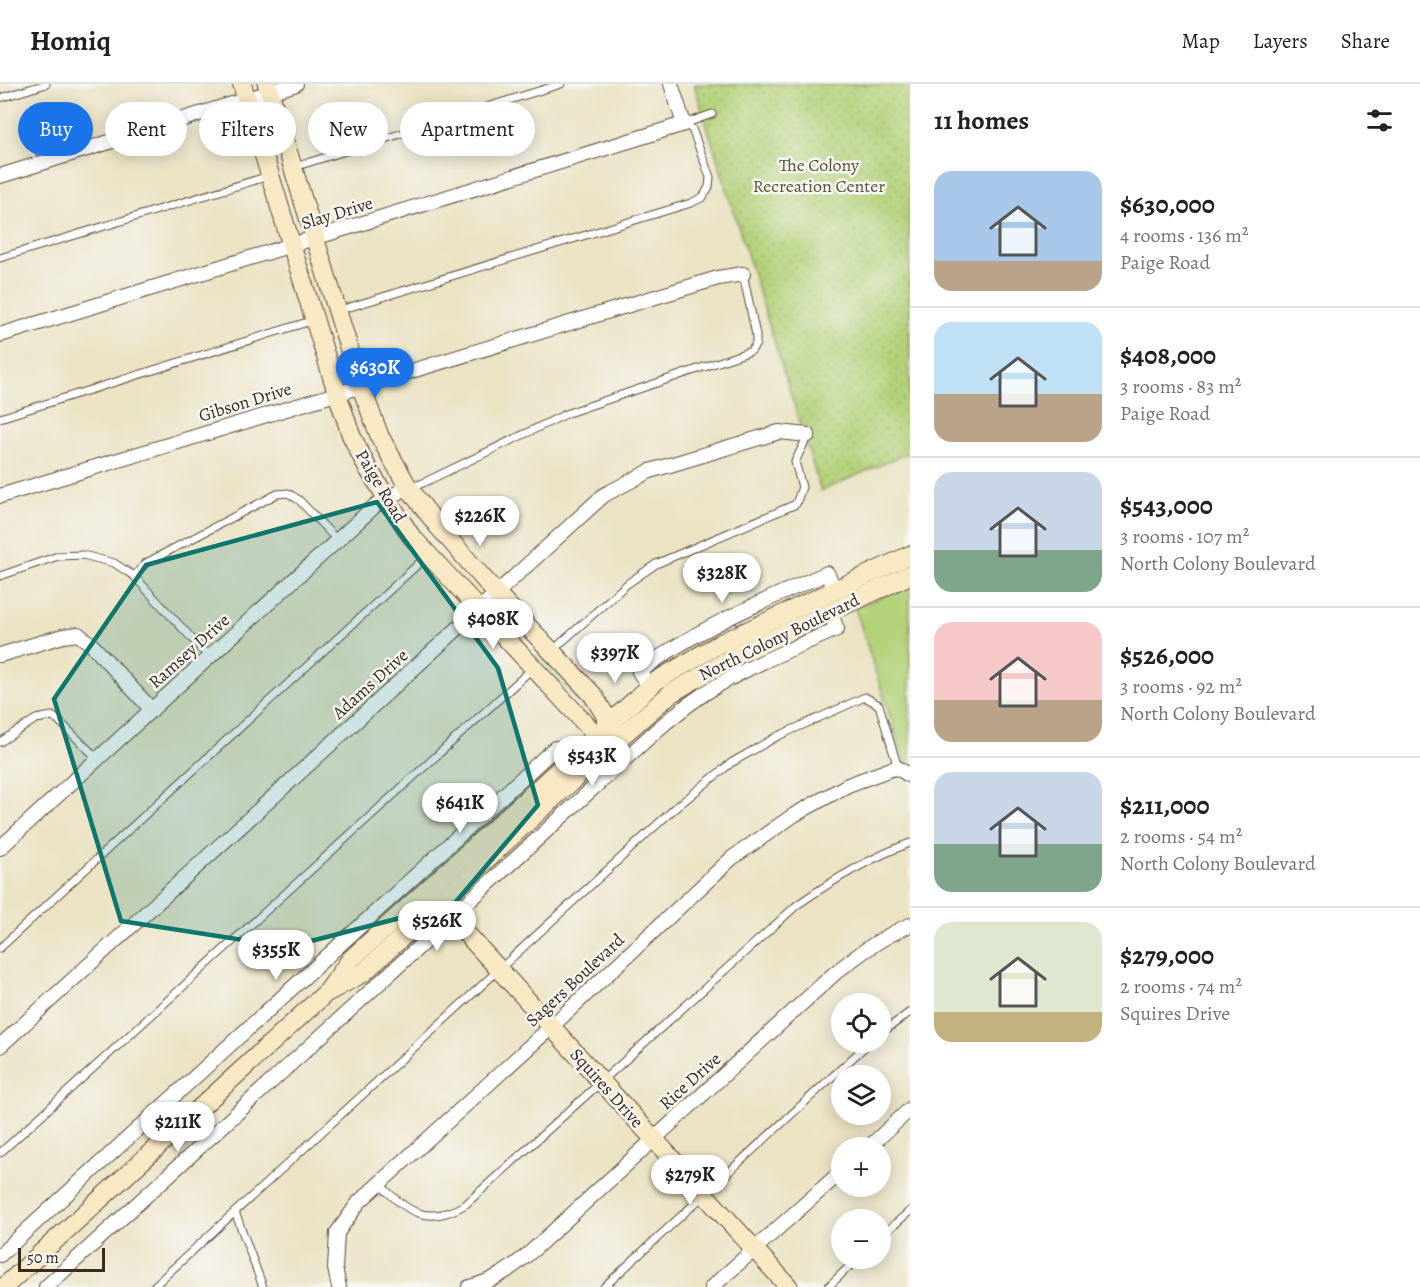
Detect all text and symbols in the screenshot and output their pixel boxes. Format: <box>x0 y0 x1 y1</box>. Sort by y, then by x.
text: Homiq <box>30 22 111 60</box>
text: Map <box>1181 27 1220 55</box>
text: Layers <box>1253 27 1308 55</box>
text: Share <box>1341 27 1390 55</box>
chip: Buy <box>18 102 93 156</box>
chip: Rent <box>105 102 187 156</box>
chip: Filters <box>199 102 296 156</box>
chip: New <box>308 102 388 156</box>
chip: Apartment <box>400 102 535 156</box>
text: 11 homes <box>934 103 1029 138</box>
icon: filters <box>1363 104 1396 137</box>
park label: The Colony Recreation Center <box>753 153 885 198</box>
text: $630,000 <box>1120 187 1215 222</box>
street label: Slay Drive <box>298 191 376 235</box>
icon: home <box>982 195 1054 267</box>
text: 4 rooms · 136 m² <box>1120 222 1249 249</box>
text: Paige Road <box>1120 249 1210 276</box>
text: $408,000 <box>1120 338 1216 373</box>
icon: home <box>982 346 1054 418</box>
pin: $630K <box>333 348 417 399</box>
text: $630K <box>350 354 400 381</box>
text: 3 rooms · 83 m² <box>1120 373 1241 400</box>
street label: Gibson Drive <box>196 377 294 427</box>
text: Paige Road <box>1120 400 1210 427</box>
street label: Paige Road <box>350 445 412 527</box>
text: $543,000 <box>1120 488 1213 523</box>
pin: $226K <box>438 496 522 547</box>
icon: home <box>982 496 1054 568</box>
text: $226K <box>454 502 506 529</box>
text: 3 rooms · 107 m² <box>1120 523 1249 550</box>
text: North Colony Boulevard <box>1120 550 1316 577</box>
pin: $328K <box>680 553 764 604</box>
text: $328K <box>697 559 747 586</box>
street label: North Colony Boulevard <box>695 587 864 686</box>
pin: $408K <box>451 599 535 650</box>
text: $408K <box>467 605 519 632</box>
street label: Ramsey Drive <box>143 608 235 694</box>
pin: $397K <box>573 633 657 684</box>
text: $526,000 <box>1120 638 1214 673</box>
text: $397K <box>591 639 639 666</box>
street label: Adams Drive <box>326 643 413 725</box>
icon: home <box>982 646 1054 718</box>
text: 3 rooms · 92 m² <box>1120 673 1242 700</box>
text: North Colony Boulevard <box>1120 700 1316 727</box>
pin: $543K <box>550 736 634 787</box>
text: $543K <box>568 742 617 769</box>
pin: $641K <box>418 783 502 834</box>
text: $211,000 <box>1120 788 1210 823</box>
text: $641K <box>436 789 484 816</box>
icon: home <box>982 796 1054 868</box>
text: 2 rooms · 54 m² <box>1120 823 1242 850</box>
text: North Colony Boulevard <box>1120 850 1316 877</box>
pin: $526K <box>395 901 479 952</box>
text: $526K <box>412 907 462 934</box>
street label: Sagers Boulevard <box>521 928 630 1032</box>
pin: $355K <box>234 930 318 981</box>
text: $355K <box>252 936 300 963</box>
text: $279,000 <box>1120 938 1214 973</box>
icon: home <box>982 946 1054 1018</box>
text: 2 rooms · 74 m² <box>1120 973 1242 1000</box>
map controls <box>831 993 891 1269</box>
button: locate <box>831 993 891 1053</box>
text: Squires Drive <box>1120 1000 1230 1027</box>
street label: Squires Drive <box>565 1043 649 1133</box>
street label: Rice Drive <box>654 1047 726 1115</box>
button: layers <box>831 1065 891 1125</box>
pin: $211K <box>136 1102 220 1153</box>
text: $211K <box>155 1108 201 1135</box>
button: + <box>831 1137 891 1197</box>
pin: $279K <box>648 1155 732 1206</box>
text: $279K <box>665 1161 715 1188</box>
button: − <box>831 1209 891 1269</box>
scale bar <box>18 1245 105 1272</box>
text: 50 m <box>27 1247 59 1269</box>

